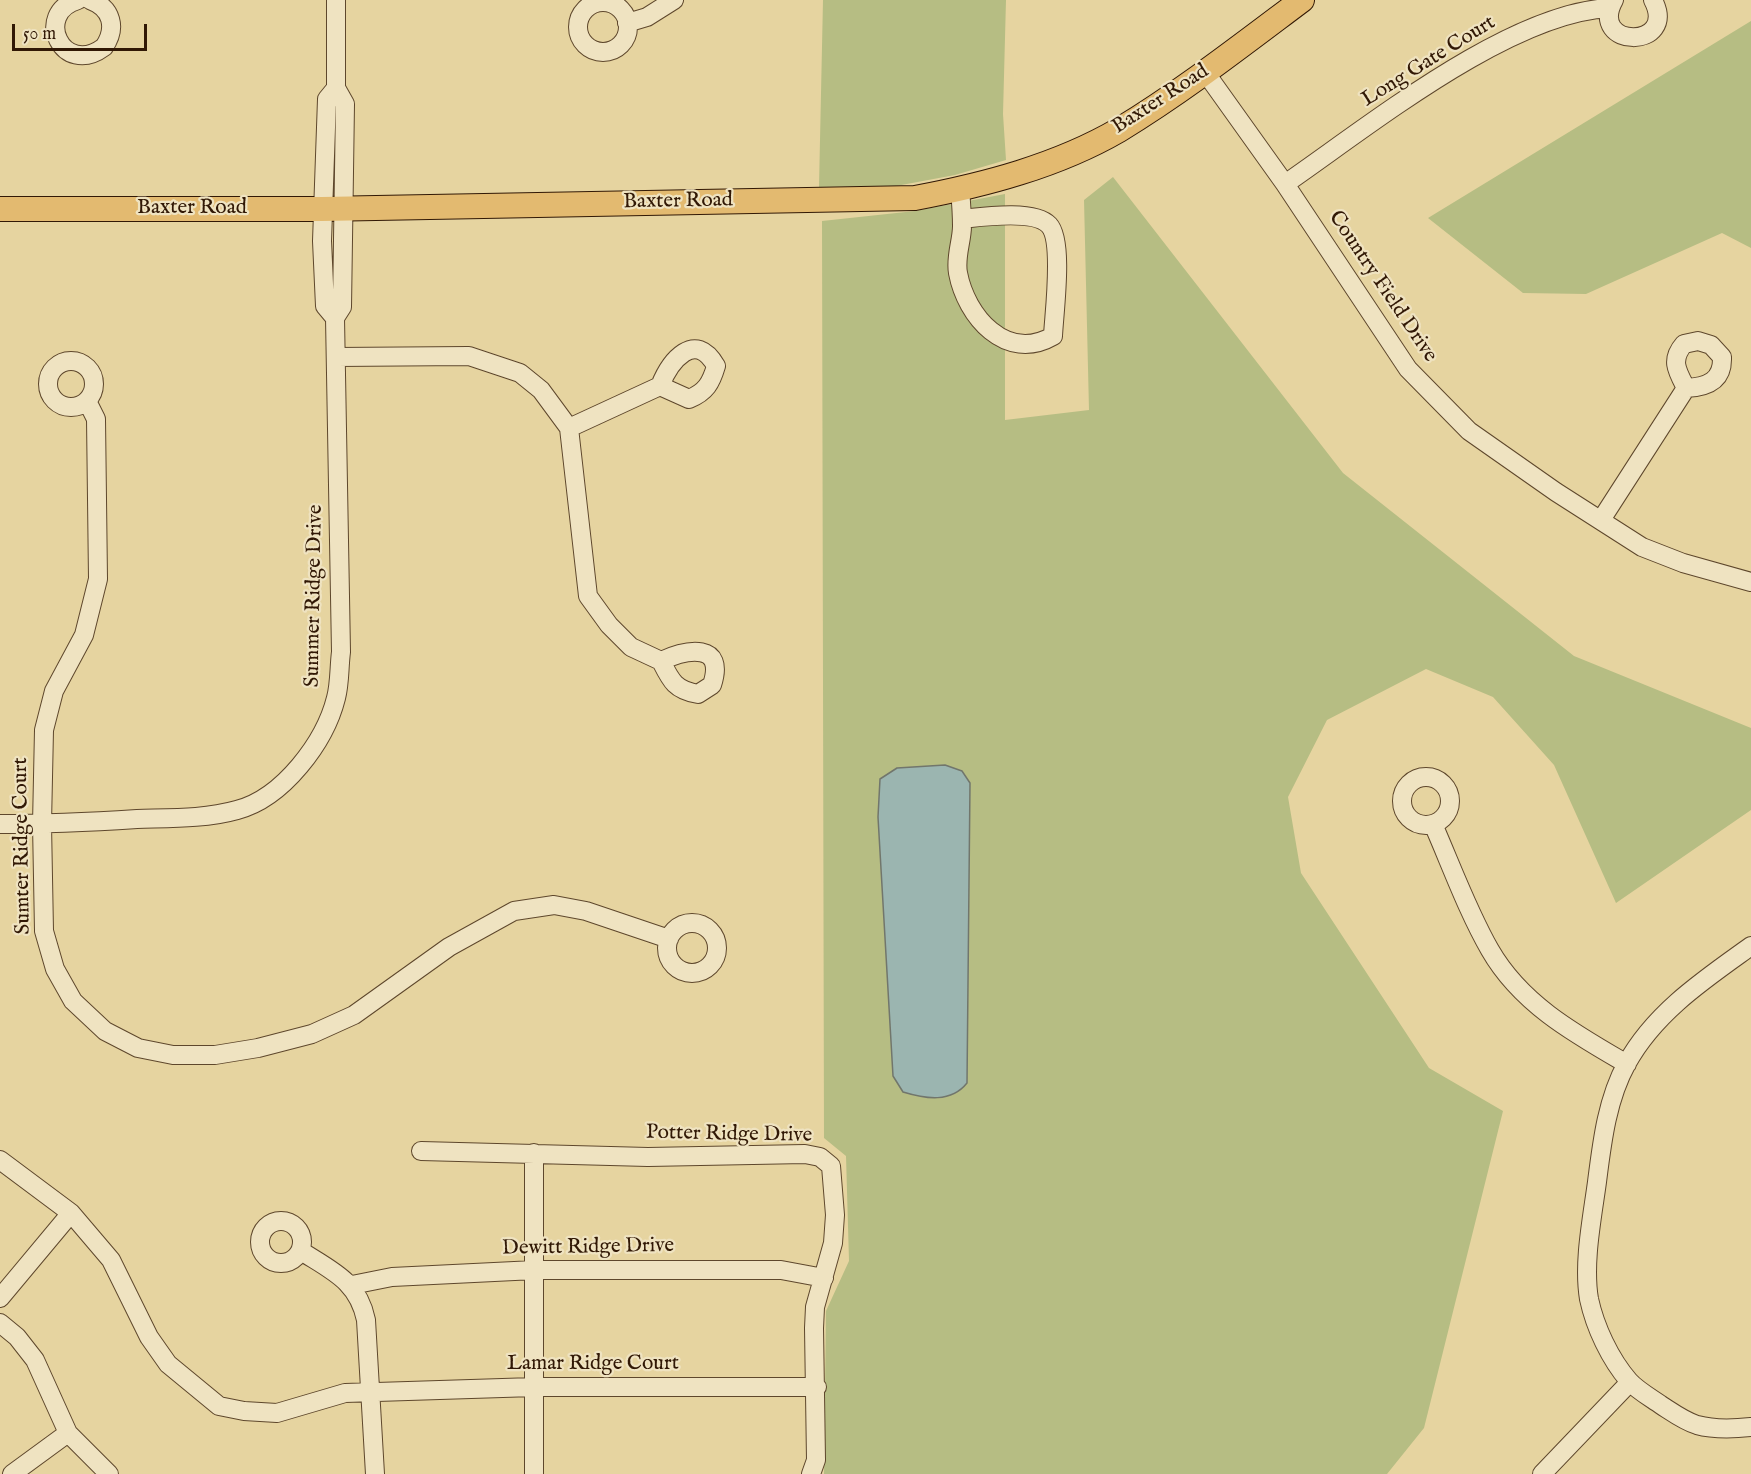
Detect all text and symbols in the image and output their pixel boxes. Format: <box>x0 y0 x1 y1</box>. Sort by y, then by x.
street label: Long Gate Court <box>1358 11 1500 113</box>
scale bar <box>15 12 150 50</box>
text: 50 m <box>23 23 56 46</box>
street label: Baxter Road <box>1108 60 1214 140</box>
street label: Baxter Road <box>623 188 733 216</box>
street label: Baxter Road <box>137 196 247 222</box>
street label: Country Field Drive <box>1322 207 1442 367</box>
street label: Summer Ridge Drive <box>301 504 329 688</box>
street label: Sumter Ridge Court <box>9 757 37 935</box>
street label: Potter Ridge Drive <box>646 1121 812 1149</box>
street label: Dewitt Ridge Drive <box>502 1234 674 1262</box>
street label: Lamar Ridge Court <box>507 1352 679 1378</box>

